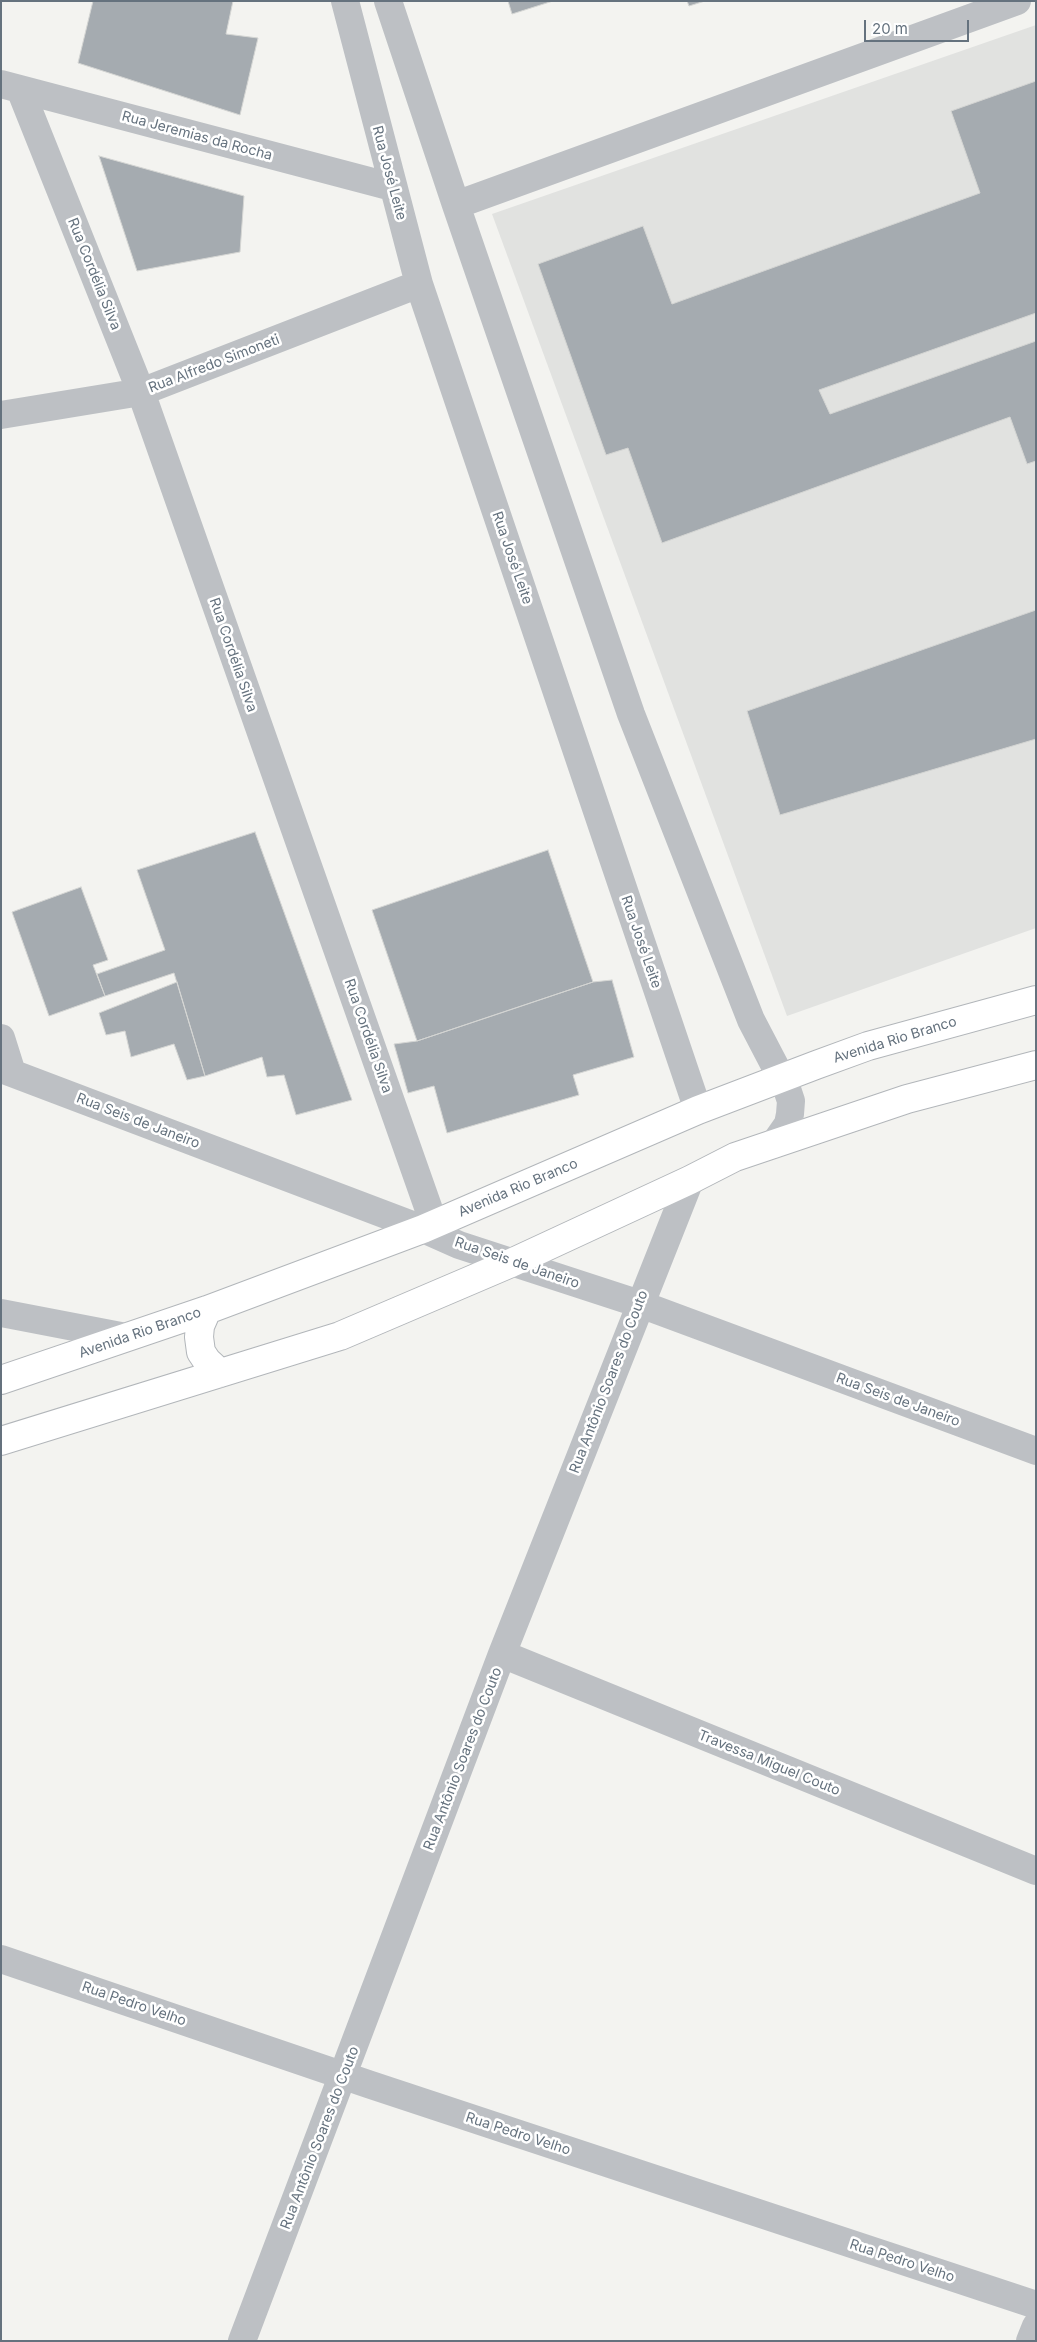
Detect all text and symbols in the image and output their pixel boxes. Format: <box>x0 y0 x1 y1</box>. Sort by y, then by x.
scale bar <box>867 10 972 42</box>
text: 20 m <box>872 19 908 38</box>
street label: Rua Jeremias da Rocha <box>120 108 274 164</box>
street label: Rua José Leite <box>368 124 410 222</box>
street label: Rua Cordélia Silva <box>64 215 124 333</box>
street label: Rua Alfredo Simoneti <box>146 331 282 397</box>
street label: Rua José Leite <box>488 509 536 607</box>
street label: Rua Cordélia Silva <box>206 596 260 714</box>
street label: Rua José Leite <box>617 893 665 991</box>
street label: Rua Cordélia Silva <box>341 977 395 1095</box>
street label: Avenida Rio Branco <box>831 1013 959 1067</box>
street label: Rua Seis de Janeiro <box>74 1090 202 1152</box>
street label: Avenida Rio Branco <box>456 1155 580 1221</box>
street label: Rua Seis de Janeiro <box>452 1234 582 1292</box>
street label: Rua Antônio Soares do Couto <box>566 1288 652 1476</box>
street label: Avenida Rio Branco <box>77 1304 203 1362</box>
street label: Rua Seis de Janeiro <box>834 1370 962 1430</box>
street label: Rua Antônio Soares do Couto <box>420 1665 506 1853</box>
street label: Travessa Miguel Couto <box>696 1727 842 1799</box>
street label: Rua Pedro Velho <box>80 1978 188 2030</box>
street label: Rua Antônio Soares do Couto <box>277 2044 363 2232</box>
street label: Rua Pedro Velho <box>463 2109 573 2159</box>
street label: Rua Pedro Velho <box>847 2236 957 2286</box>

